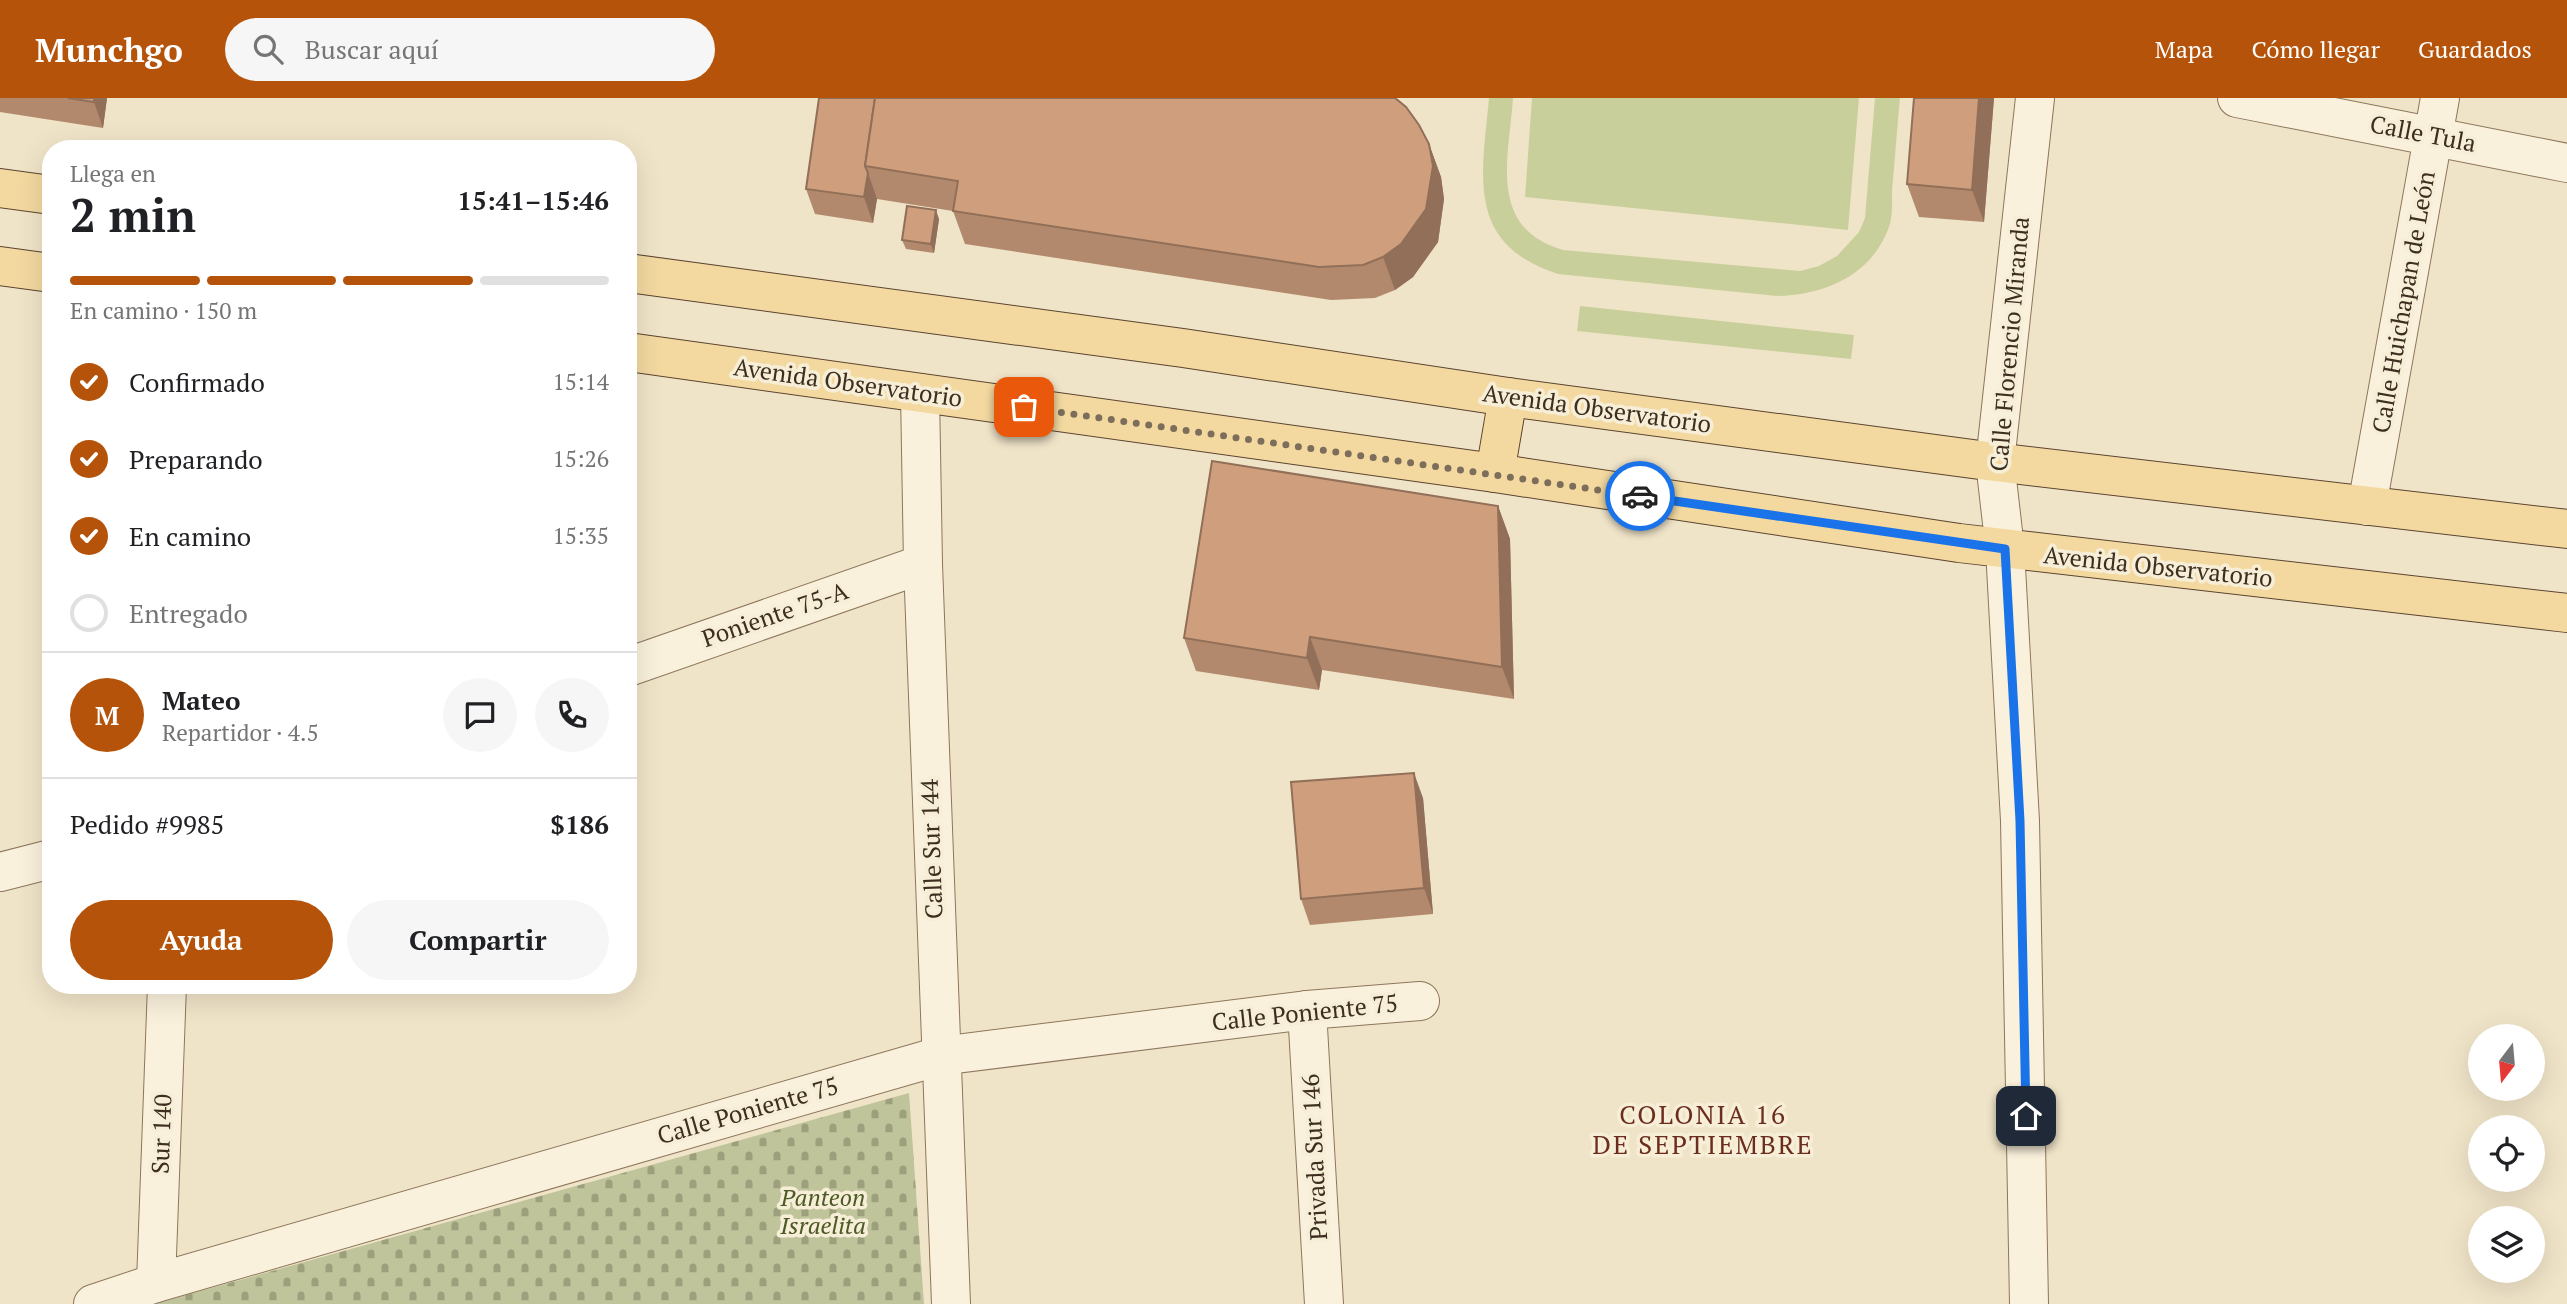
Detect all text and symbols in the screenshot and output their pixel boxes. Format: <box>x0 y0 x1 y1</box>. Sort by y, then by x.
search box <box>225 18 715 81</box>
text: Munchgo <box>35 28 183 71</box>
icon: search <box>249 30 287 68</box>
text: Buscar aquí <box>305 32 439 66</box>
text: Mapa <box>2155 33 2213 65</box>
text: Cómo llegar <box>2251 33 2380 65</box>
text: Guardados <box>2418 33 2532 65</box>
street label: Calle Tula <box>2368 107 2479 159</box>
text: Llega en <box>70 158 156 189</box>
street label: Calle Huichapan de León <box>2364 168 2442 435</box>
text: 15:41–15:46 <box>457 183 609 217</box>
text: 2 min <box>70 184 196 245</box>
street label: Calle Florencio Miranda <box>1982 215 2036 473</box>
text: En camino · 150 m <box>70 295 257 326</box>
street label: Avenida Observatorio <box>732 350 964 414</box>
icon: check <box>70 363 108 401</box>
text: Confirmado <box>129 365 265 399</box>
text: 15:14 <box>552 366 609 397</box>
street label: Avenida Observatorio <box>1481 376 1713 440</box>
pin <box>994 377 1054 437</box>
icon: bag <box>1005 388 1043 426</box>
icon: check <box>70 440 108 478</box>
text: Preparando <box>129 442 263 476</box>
text: 15:26 <box>552 443 609 474</box>
courier <box>1605 461 1675 531</box>
icon: car <box>1621 477 1659 515</box>
icon: check <box>70 517 108 555</box>
text: En camino <box>129 519 251 553</box>
text: 15:35 <box>552 520 609 551</box>
street label: Avenida Observatorio <box>2042 538 2274 594</box>
street label: Poniente 75-A <box>697 574 853 654</box>
text: Entregado <box>129 596 248 630</box>
button: chat <box>443 678 517 752</box>
button: phone <box>535 678 609 752</box>
text: Mateo <box>162 683 240 717</box>
text: M <box>95 698 119 732</box>
text: Repartidor · 4.5 <box>162 717 319 748</box>
street label: Calle Sur 144 <box>913 778 949 920</box>
text: Pedido #9985 <box>70 807 224 841</box>
text: $186 <box>550 807 609 841</box>
button: Ayuda <box>70 900 333 980</box>
button: Compartir <box>347 900 609 980</box>
street label: Calle Poniente 75 <box>1210 986 1400 1038</box>
north arrow <box>2468 1024 2544 1101</box>
map controls <box>2468 1024 2545 1283</box>
street label: Calle Poniente 75 <box>653 1069 842 1151</box>
street label: Privada Sur 146 <box>1294 1073 1334 1241</box>
pin <box>1996 1086 2056 1146</box>
street label: Sur 140 <box>144 1093 178 1175</box>
district label: COLONIA 16 DE SEPTIEMBRE <box>1592 1097 1814 1161</box>
icon: home <box>2007 1097 2045 1135</box>
button: locate <box>2468 1115 2545 1192</box>
park label: Panteon Israelita <box>779 1181 866 1241</box>
button: layers <box>2468 1206 2545 1283</box>

